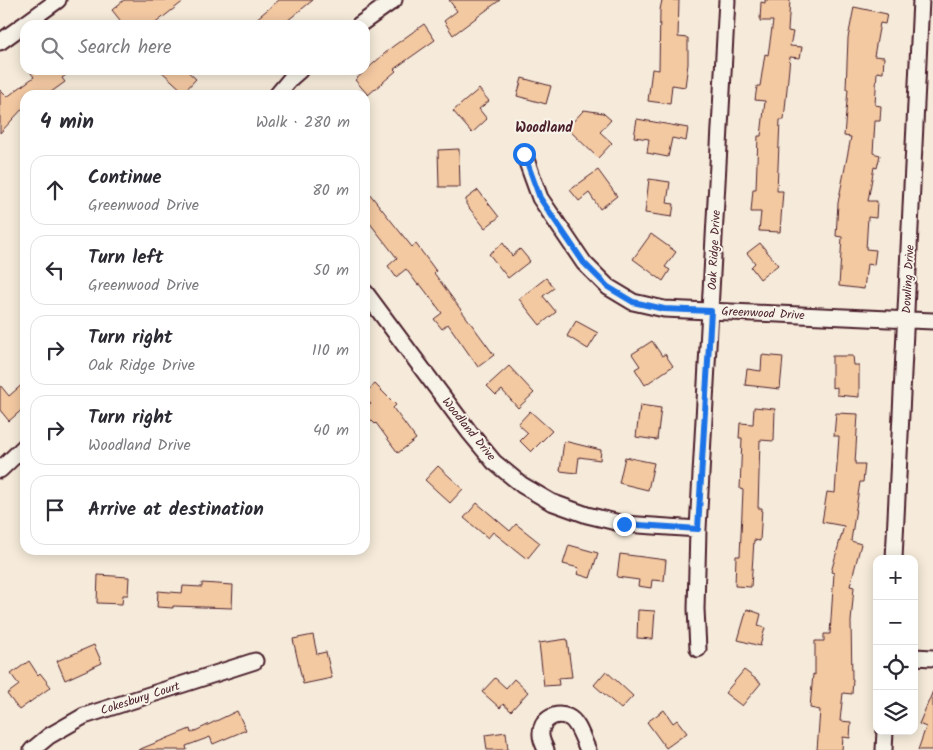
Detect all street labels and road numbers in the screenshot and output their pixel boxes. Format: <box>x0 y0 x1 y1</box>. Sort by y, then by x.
street label: Oak Ridge Drive <box>703 209 726 291</box>
street label: Dowling Drive <box>897 243 920 314</box>
street label: Greenwood Drive <box>721 302 806 325</box>
street label: Woodland Drive <box>437 393 501 466</box>
street label: Cokesbury Court <box>98 677 183 720</box>

